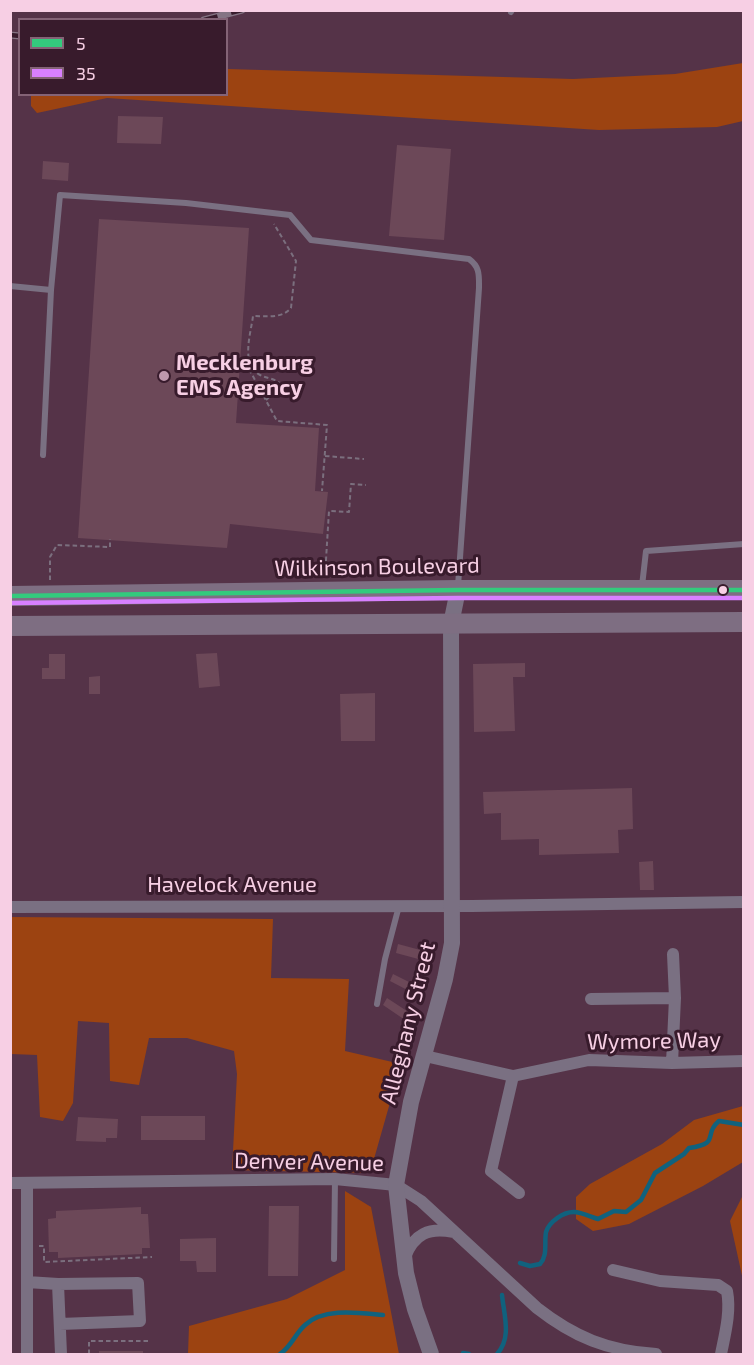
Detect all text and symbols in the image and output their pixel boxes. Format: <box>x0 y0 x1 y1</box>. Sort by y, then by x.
legend <box>18 18 228 96</box>
text: 5 <box>76 32 86 54</box>
text: 35 <box>76 62 96 84</box>
place label: Mecklenburg EMS Agency <box>176 350 313 402</box>
marker: Mecklenburg EMS Agency <box>157 369 171 383</box>
street label: Wilkinson Boulevard <box>274 552 480 582</box>
unlabelled marker <box>717 584 729 596</box>
street label: Havelock Avenue <box>147 872 317 898</box>
street label: Alleghany Street <box>375 939 441 1107</box>
street label: Wymore Way <box>587 1027 721 1055</box>
street label: Denver Avenue <box>234 1147 384 1177</box>

